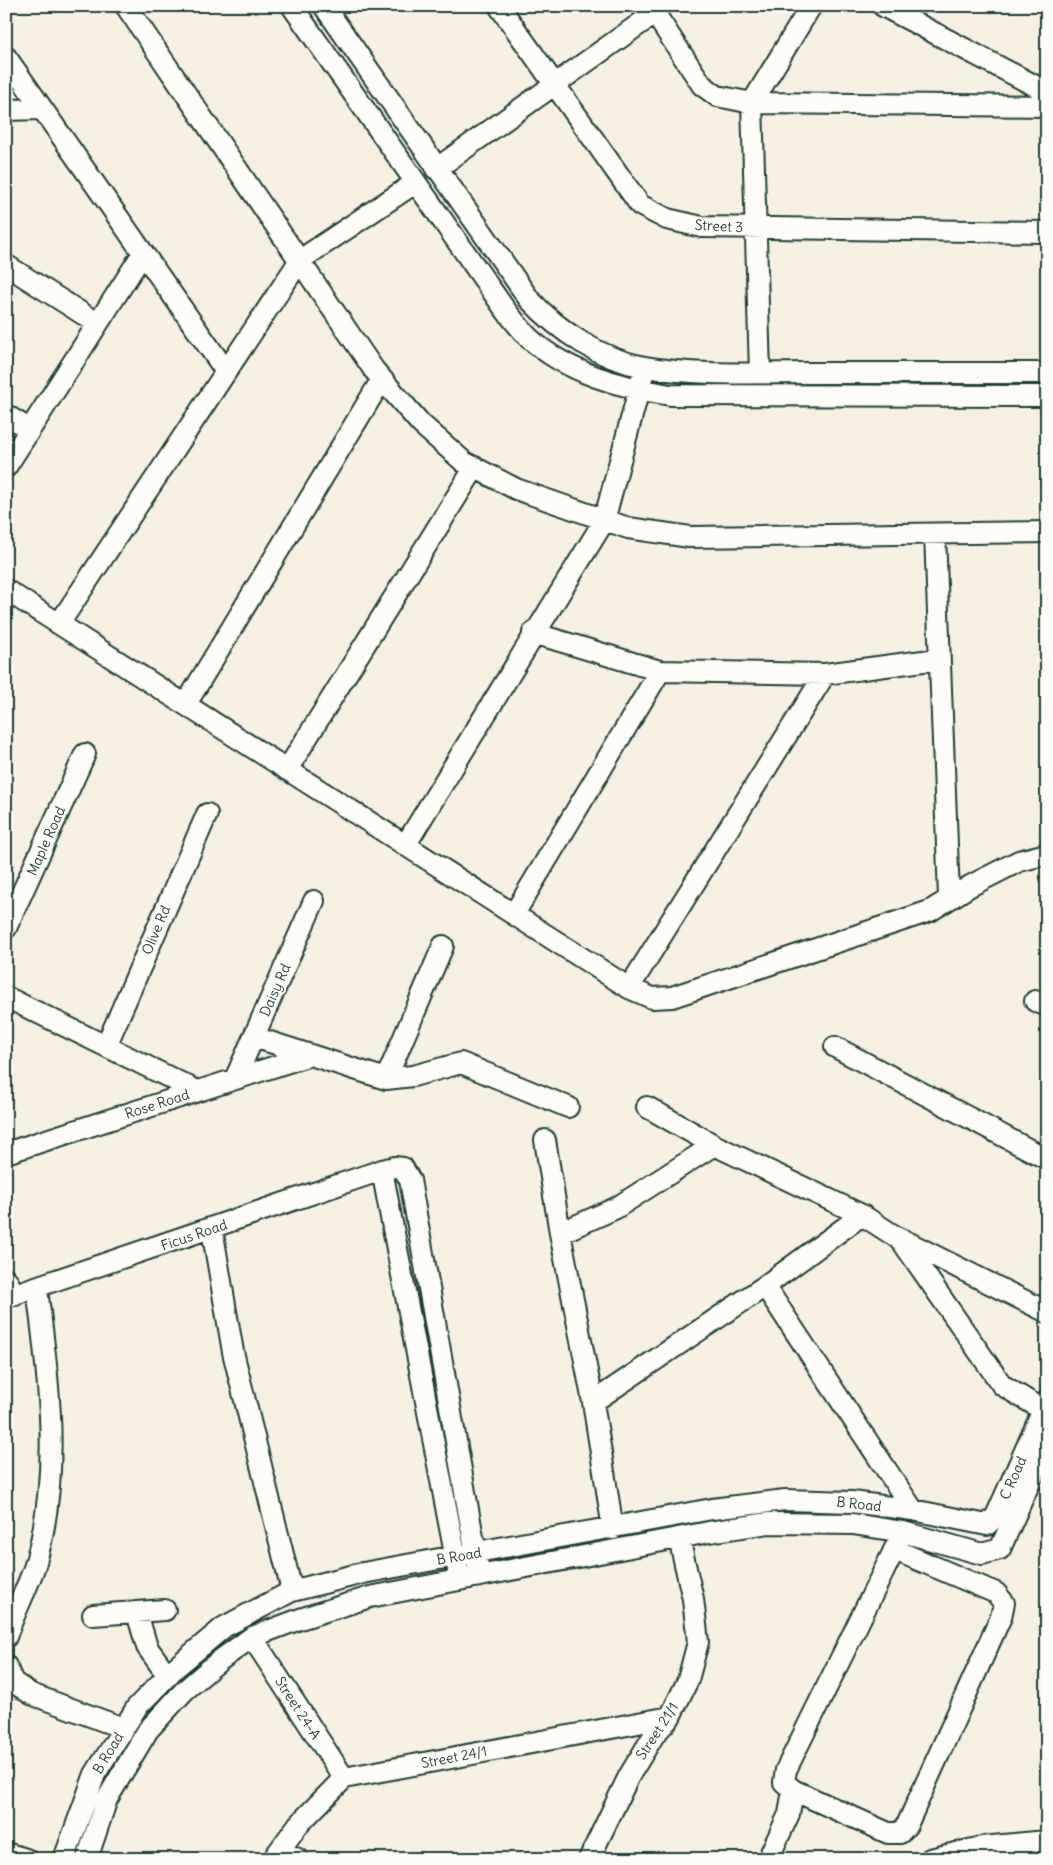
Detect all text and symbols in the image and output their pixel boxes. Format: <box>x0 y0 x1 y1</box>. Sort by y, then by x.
street label: Street 3 <box>694 216 744 236</box>
street label: Maple Road <box>23 804 69 878</box>
street label: Olive Rd <box>138 903 174 957</box>
street label: Daisy Rd <box>255 961 295 1019</box>
street label: Rose Road <box>122 1085 192 1123</box>
street label: Ficus Road <box>158 1215 230 1255</box>
street label: C Road <box>996 1454 1030 1502</box>
street label: B Road <box>836 1493 882 1515</box>
street label: B Road <box>435 1543 483 1569</box>
street label: Street 24-A <box>271 1673 325 1743</box>
street label: Street 21/1 <box>632 1699 682 1763</box>
street label: B Road <box>89 1729 127 1777</box>
street label: Street 24/1 <box>419 1742 489 1772</box>

